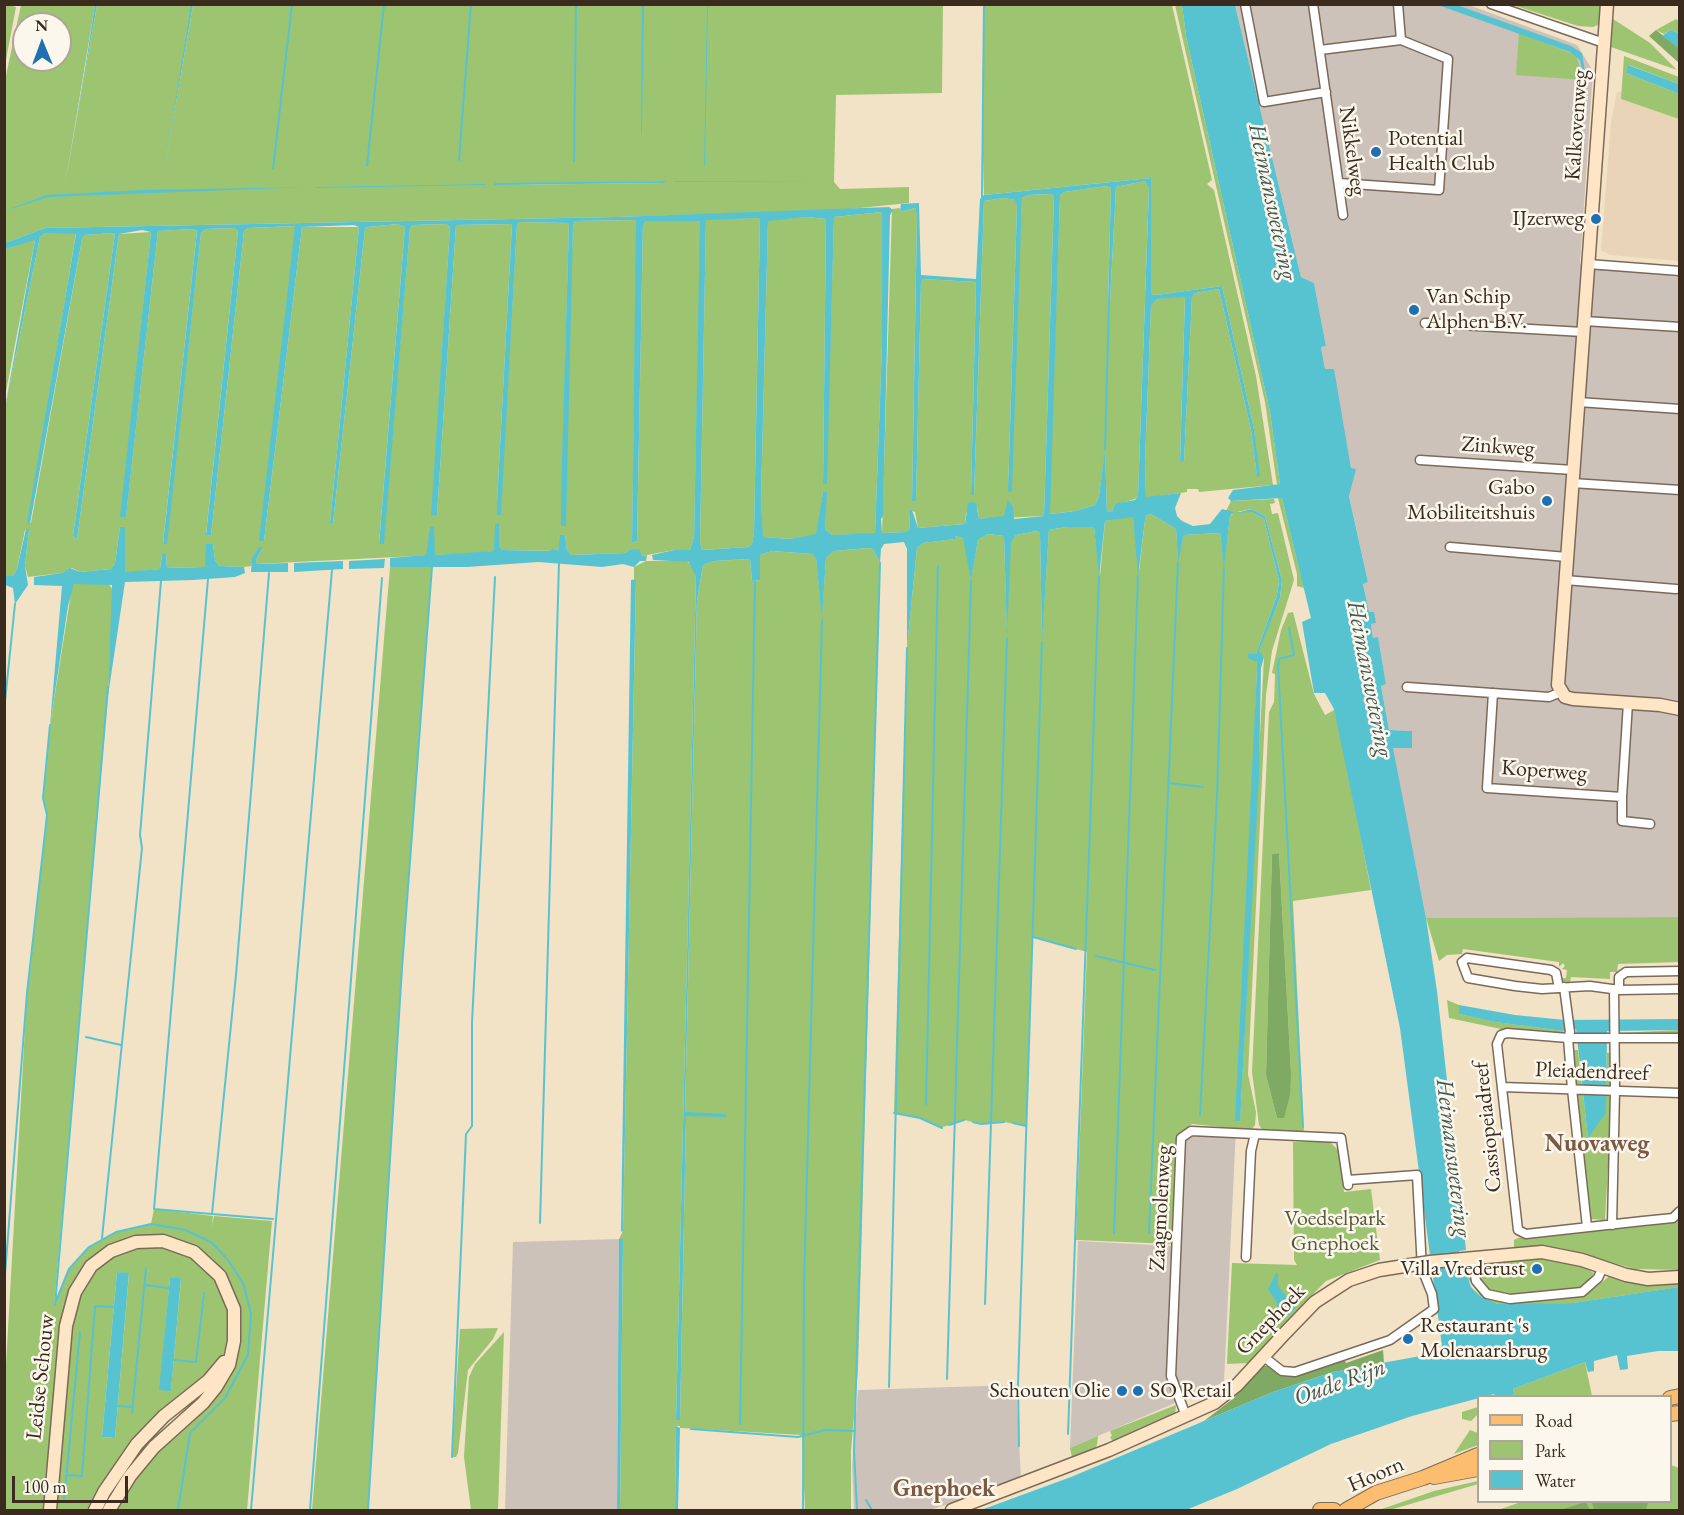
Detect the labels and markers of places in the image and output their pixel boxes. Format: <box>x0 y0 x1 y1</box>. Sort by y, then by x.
place label: Potential Health Club <box>1388 126 1495 178</box>
marker: Potential Health Club <box>1369 145 1383 159</box>
place label: IJzerweg <box>1512 206 1584 232</box>
marker: IJzerweg <box>1589 212 1603 226</box>
place label: Van Schip Alphen B.V. <box>1426 284 1527 336</box>
marker: Van Schip Alphen B.V. <box>1407 303 1421 317</box>
place label: Gabo Mobiliteitshuis <box>1407 475 1535 526</box>
marker: Gabo Mobiliteitshuis <box>1540 494 1554 508</box>
place label: Villa Vrederust <box>1400 1256 1525 1282</box>
marker: Villa Vrederust <box>1530 1262 1544 1276</box>
place label: Restaurant 's Molenaarsbrug <box>1420 1313 1547 1364</box>
marker: Restaurant 's Molenaarsbrug <box>1401 1332 1415 1346</box>
place label: Schouten Olie <box>989 1378 1110 1404</box>
place label: SO Retail <box>1150 1378 1232 1404</box>
marker: Schouten Olie <box>1115 1384 1129 1398</box>
marker: SO Retail <box>1131 1384 1145 1398</box>

